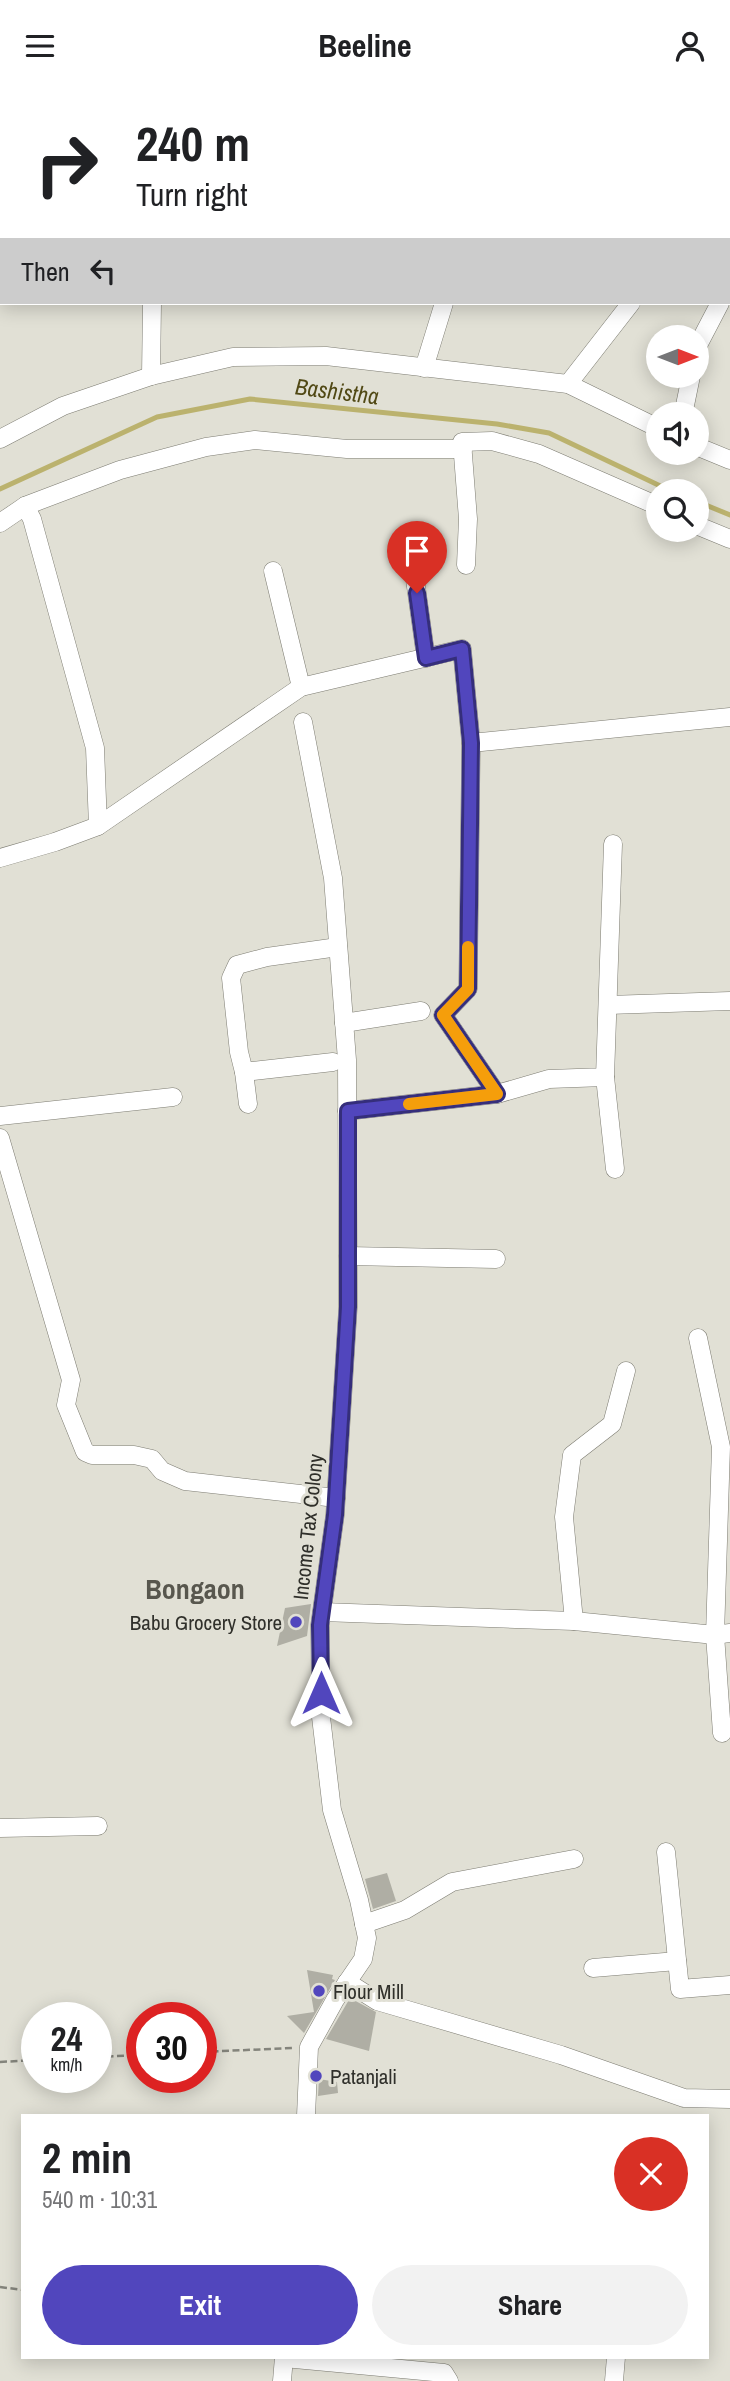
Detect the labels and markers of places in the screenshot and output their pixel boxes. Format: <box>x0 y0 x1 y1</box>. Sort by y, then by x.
pin <box>387 521 447 593</box>
place label: Babu Grocery Store <box>130 1608 282 1637</box>
marker: Babu Grocery Store <box>288 1614 304 1630</box>
place label: Flour Mill <box>333 1977 404 2006</box>
marker: Flour Mill <box>311 1983 327 1999</box>
place label: Patanjali <box>330 2062 397 2091</box>
marker: Patanjali <box>308 2068 324 2084</box>

